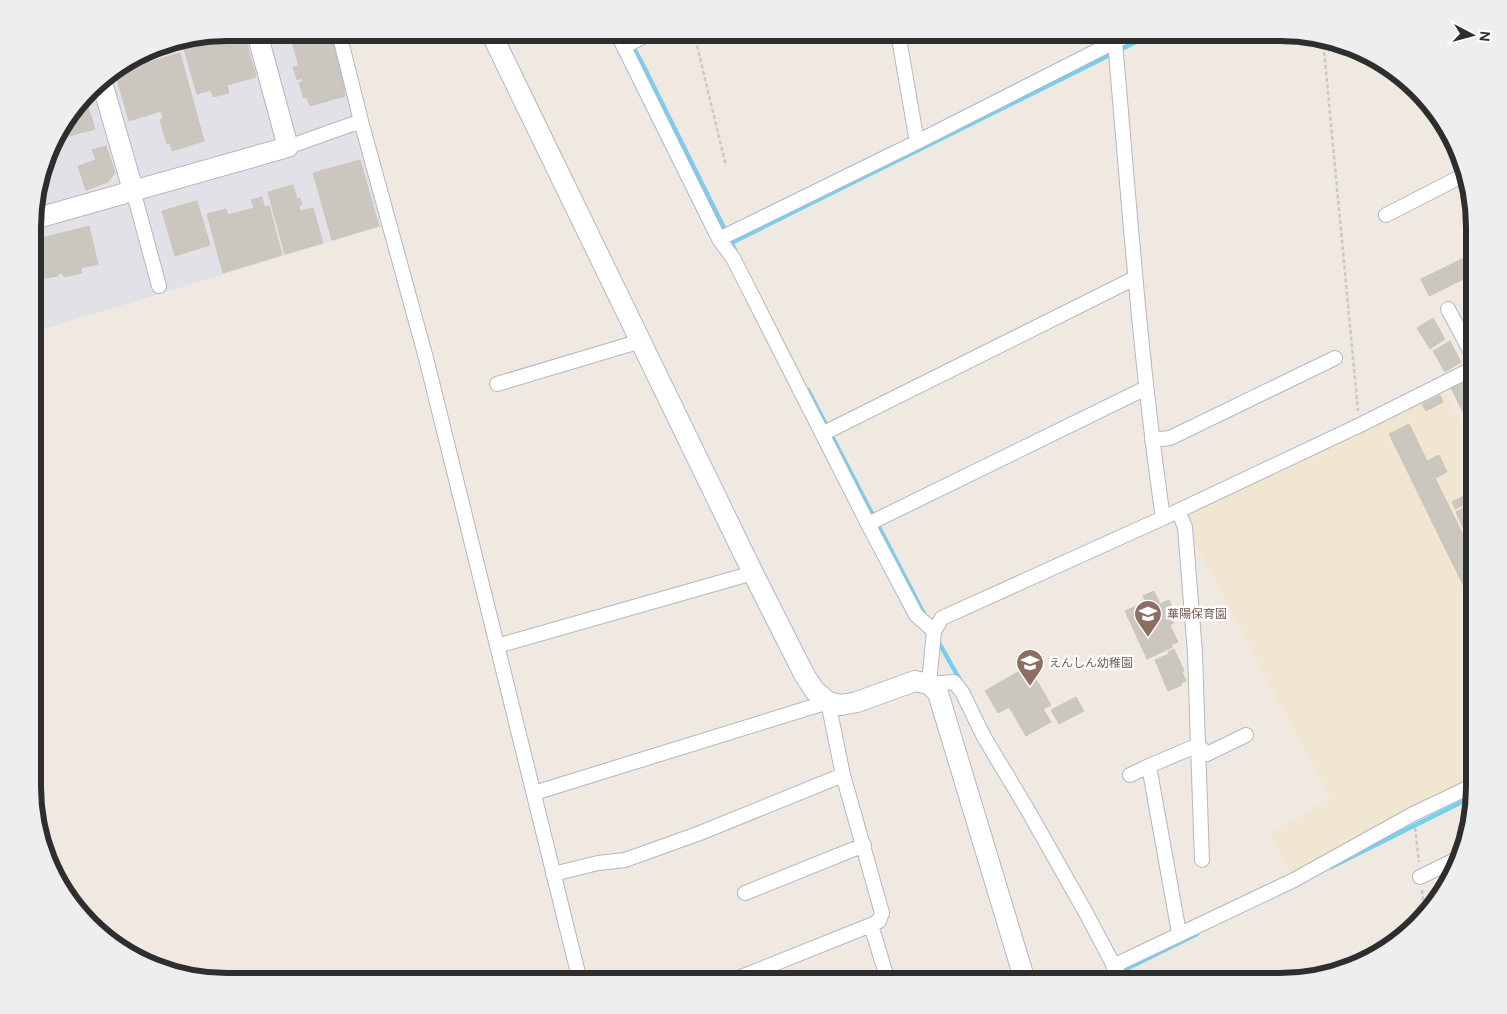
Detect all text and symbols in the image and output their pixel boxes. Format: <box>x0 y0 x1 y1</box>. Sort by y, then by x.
north arrow <box>1447 10 1497 60</box>
text: N <box>1475 30 1494 42</box>
school or university icon: 華陽保育園 <box>1133 599 1163 638</box>
place label: 華陽保育園 <box>1167 606 1227 622</box>
school or university icon: えんしん幼稚園 <box>1015 648 1045 687</box>
place label: えんしん幼稚園 <box>1049 655 1133 671</box>

